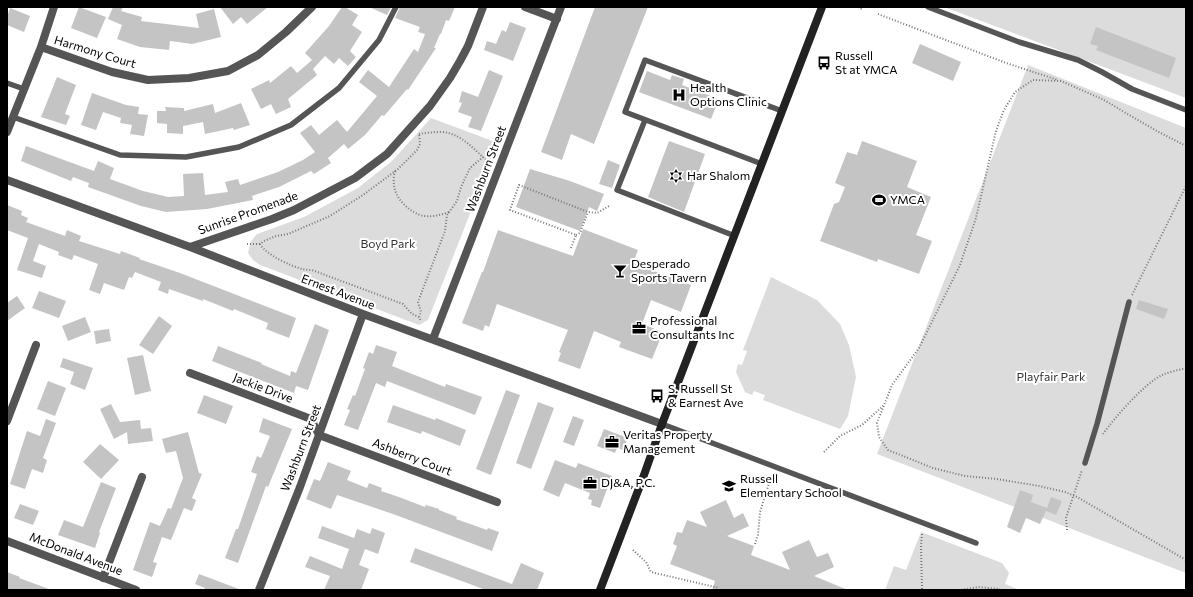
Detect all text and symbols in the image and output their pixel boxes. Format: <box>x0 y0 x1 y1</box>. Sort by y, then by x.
street label: Harmony Court <box>53 32 138 70</box>
place label: Russell St at YMCA <box>835 48 898 76</box>
bus stop icon: Russell St at YMCA <box>816 55 832 71</box>
place label: Health Options Clinic <box>690 80 767 108</box>
hospital icon: Health Options Clinic <box>671 87 687 103</box>
street label: Washburn Street <box>462 123 508 214</box>
synagogue icon: Har Shalom <box>668 168 684 184</box>
place label: Har Shalom <box>687 168 750 182</box>
street label: Sunrise Promenade <box>196 188 299 237</box>
sports icon: YMCA <box>871 192 887 208</box>
place label: YMCA <box>890 192 925 206</box>
park label: Boyd Park <box>360 236 416 250</box>
place label: Desperado Sports Tavern <box>631 256 707 284</box>
bar icon: Desperado Sports Tavern <box>612 263 628 279</box>
street label: Ernest Avenue <box>300 271 377 312</box>
place label: Professional Consultants Inc <box>650 313 734 341</box>
office icon: Professional Consultants Inc <box>631 320 647 336</box>
street label: Jackie Drive <box>231 369 295 406</box>
park label: Playfair Park <box>1016 369 1086 383</box>
place label: S. Russell St & Earnest Ave <box>668 381 743 409</box>
bus stop icon: S. Russell St & Earnest Ave <box>649 388 665 404</box>
street label: Washburn Street <box>277 402 323 493</box>
place label: Veritas Property Management <box>623 427 712 455</box>
street label: Ashberry Court <box>371 434 454 478</box>
office icon: Veritas Property Management <box>604 434 620 450</box>
place label: Russell Elementary School <box>740 471 842 499</box>
office icon: DJ&A, P.C. <box>582 475 598 491</box>
place label: DJ&A, P.C. <box>601 475 656 490</box>
school or university icon: Russell Elementary School <box>721 478 737 494</box>
street label: McDonald Avenue <box>28 529 125 577</box>

